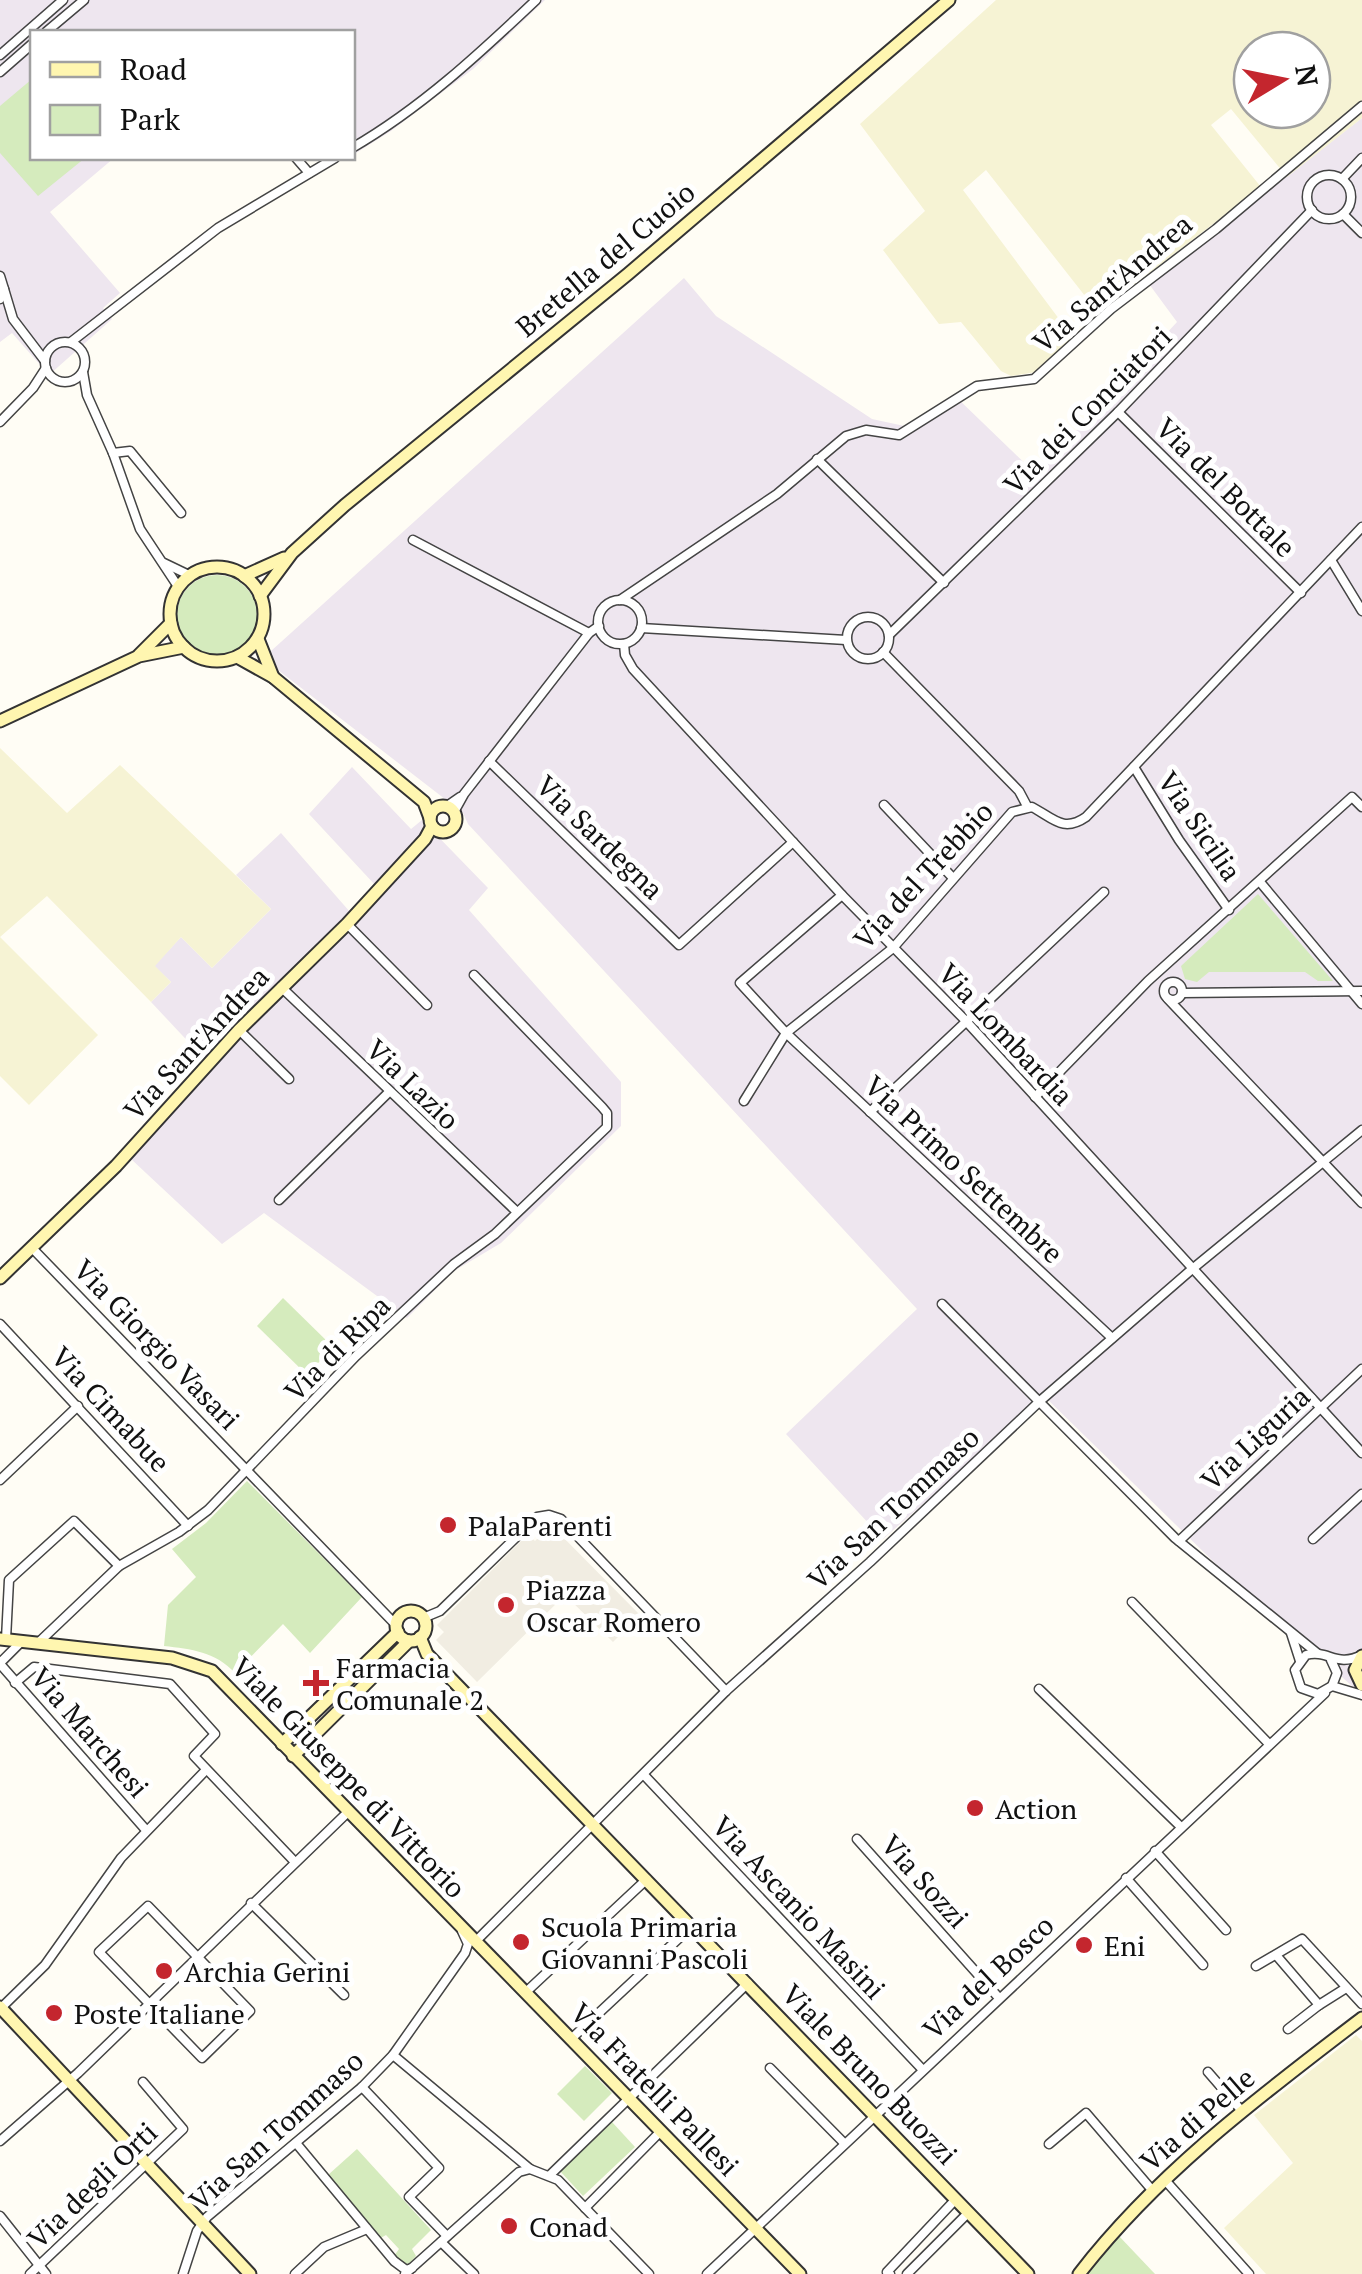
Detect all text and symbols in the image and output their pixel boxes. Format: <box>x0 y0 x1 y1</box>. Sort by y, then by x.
legend <box>30 30 355 160</box>
north arrow <box>1232 30 1332 130</box>
text: Road <box>120 49 187 89</box>
text: N <box>1287 62 1327 89</box>
text: Park <box>120 99 181 139</box>
street label: Bretella del Cuoio <box>508 173 702 345</box>
street label: Via Sant'Andrea <box>1025 205 1199 361</box>
street label: Via dei Conciatori <box>995 318 1179 502</box>
street label: Via del Bottale <box>1148 409 1304 565</box>
street label: Via Sicilia <box>1150 764 1250 888</box>
street label: Via Sardegna <box>528 767 672 907</box>
street label: Via del Trebbio <box>845 793 1001 957</box>
street label: Via Lombardia <box>930 955 1082 1113</box>
street label: Via Sant'Andrea <box>115 958 277 1128</box>
street label: Via Lazio <box>359 1031 467 1137</box>
street label: Via Primo Settembre <box>857 1067 1071 1271</box>
street label: Via Giorgio Vasari <box>66 1251 248 1437</box>
street label: Via di Ripa <box>276 1287 398 1409</box>
street label: Via Cimabue <box>43 1338 179 1480</box>
street label: Via Liguria <box>1192 1378 1318 1498</box>
street label: Via San Tommaso <box>799 1419 987 1597</box>
place label: PalaParenti <box>468 1507 612 1544</box>
marker: PalaParenti <box>437 1514 459 1536</box>
place label: Piazza Oscar Romero <box>526 1571 701 1640</box>
marker: Piazza Oscar Romero <box>495 1594 517 1616</box>
street label: Viale Giuseppe di Vittorio <box>224 1648 474 1906</box>
place label: Farmacia Comunale 2 <box>336 1649 484 1718</box>
street label: Via Marchesi <box>23 1659 157 1805</box>
marker: Farmacia Comunale 2 <box>305 1672 327 1694</box>
place label: Action <box>995 1790 1077 1827</box>
marker: Action <box>964 1797 986 1819</box>
street label: Via Ascanio Masini <box>704 1807 894 2007</box>
street label: Via Sozzi <box>873 1826 977 1936</box>
street label: Via del Bosco <box>915 1907 1061 2047</box>
place label: Scuola Primaria Giovanni Pascoli <box>541 1908 748 1977</box>
place label: Eni <box>1104 1927 1145 1964</box>
marker: Scuola Primaria Giovanni Pascoli <box>510 1931 532 1953</box>
marker: Eni <box>1073 1934 1095 1956</box>
place label: Archia Gerini <box>184 1953 350 1990</box>
marker: Archia Gerini <box>153 1960 175 1982</box>
street label: Viale Bruno Buozzi <box>774 1976 966 2172</box>
street label: Via Fratelli Pallesi <box>563 1994 747 2184</box>
place label: Poste Italiane <box>74 1995 245 2032</box>
marker: Poste Italiane <box>43 2002 65 2024</box>
street label: Via San Tommaso <box>181 2042 371 2218</box>
street label: Via di Pelle <box>1132 2059 1262 2179</box>
street label: Via degli Orti <box>19 2114 165 2256</box>
place label: Conad <box>529 2208 608 2245</box>
marker: Conad <box>498 2215 520 2237</box>

